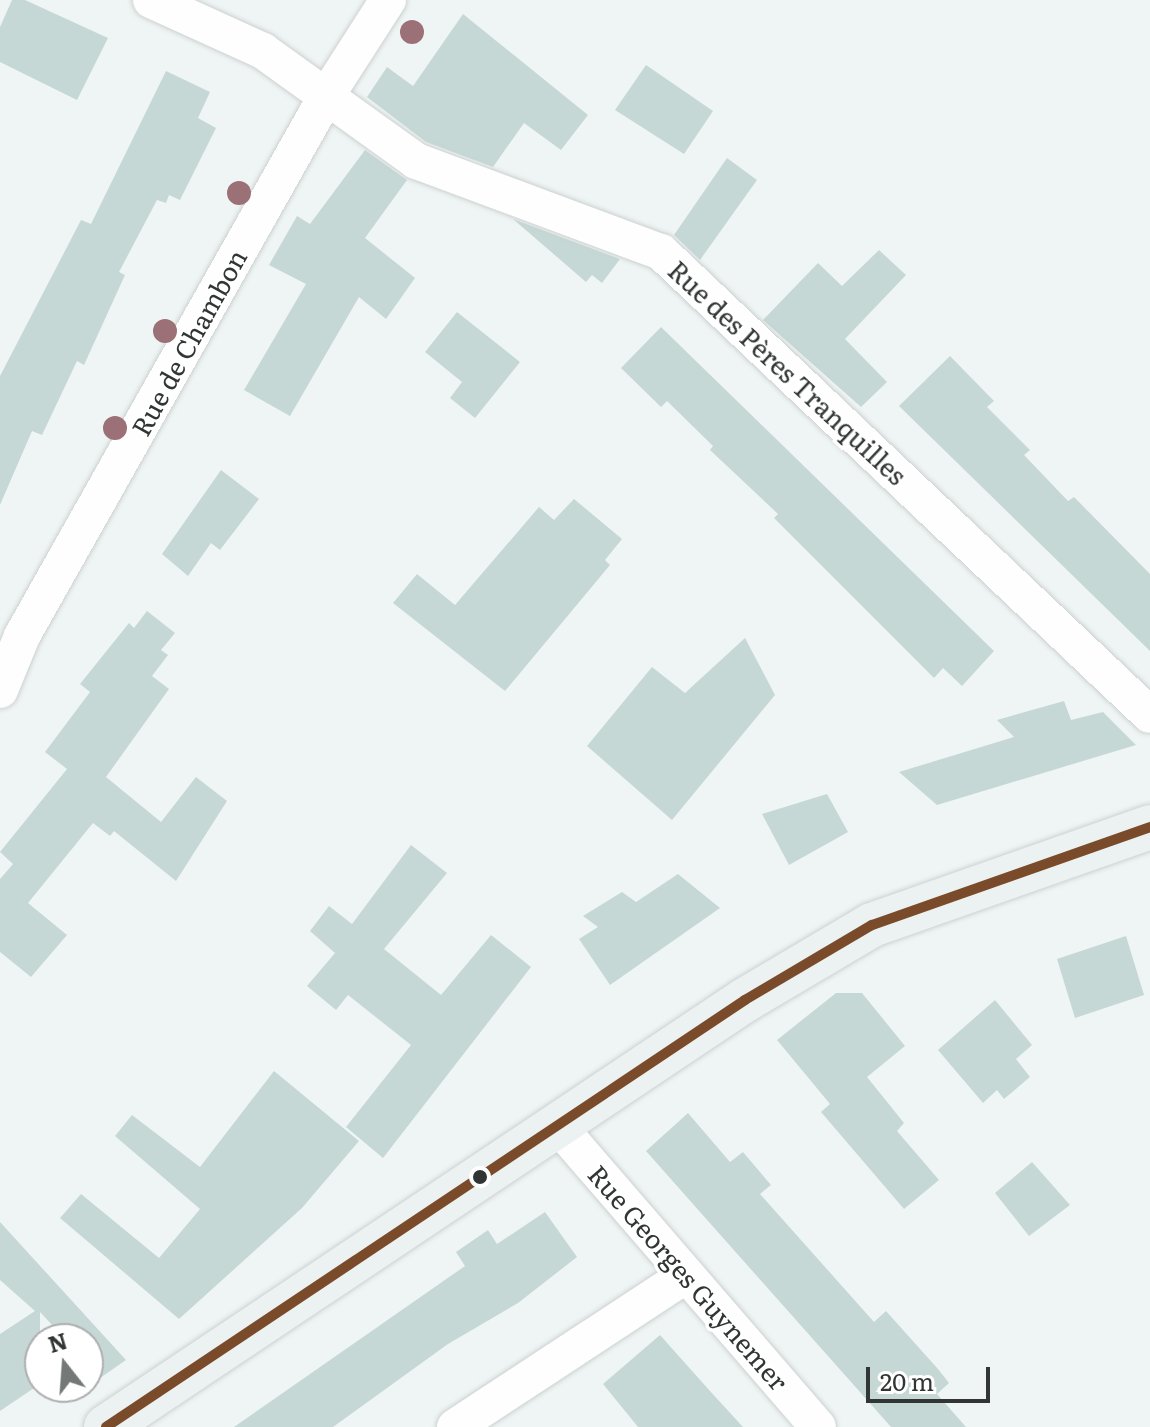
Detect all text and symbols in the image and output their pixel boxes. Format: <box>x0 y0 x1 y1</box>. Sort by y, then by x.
street label: Rue de Chambon <box>124 243 252 441</box>
street label: Rue des Pères Tranquilles <box>663 254 913 490</box>
street label: Rue Georges Guynemer <box>583 1158 795 1396</box>
unlabelled marker <box>472 1169 488 1185</box>
north arrow <box>24 1323 104 1403</box>
text: N <box>44 1323 71 1360</box>
scale bar <box>870 1351 994 1401</box>
text: 20 m <box>880 1363 934 1398</box>

